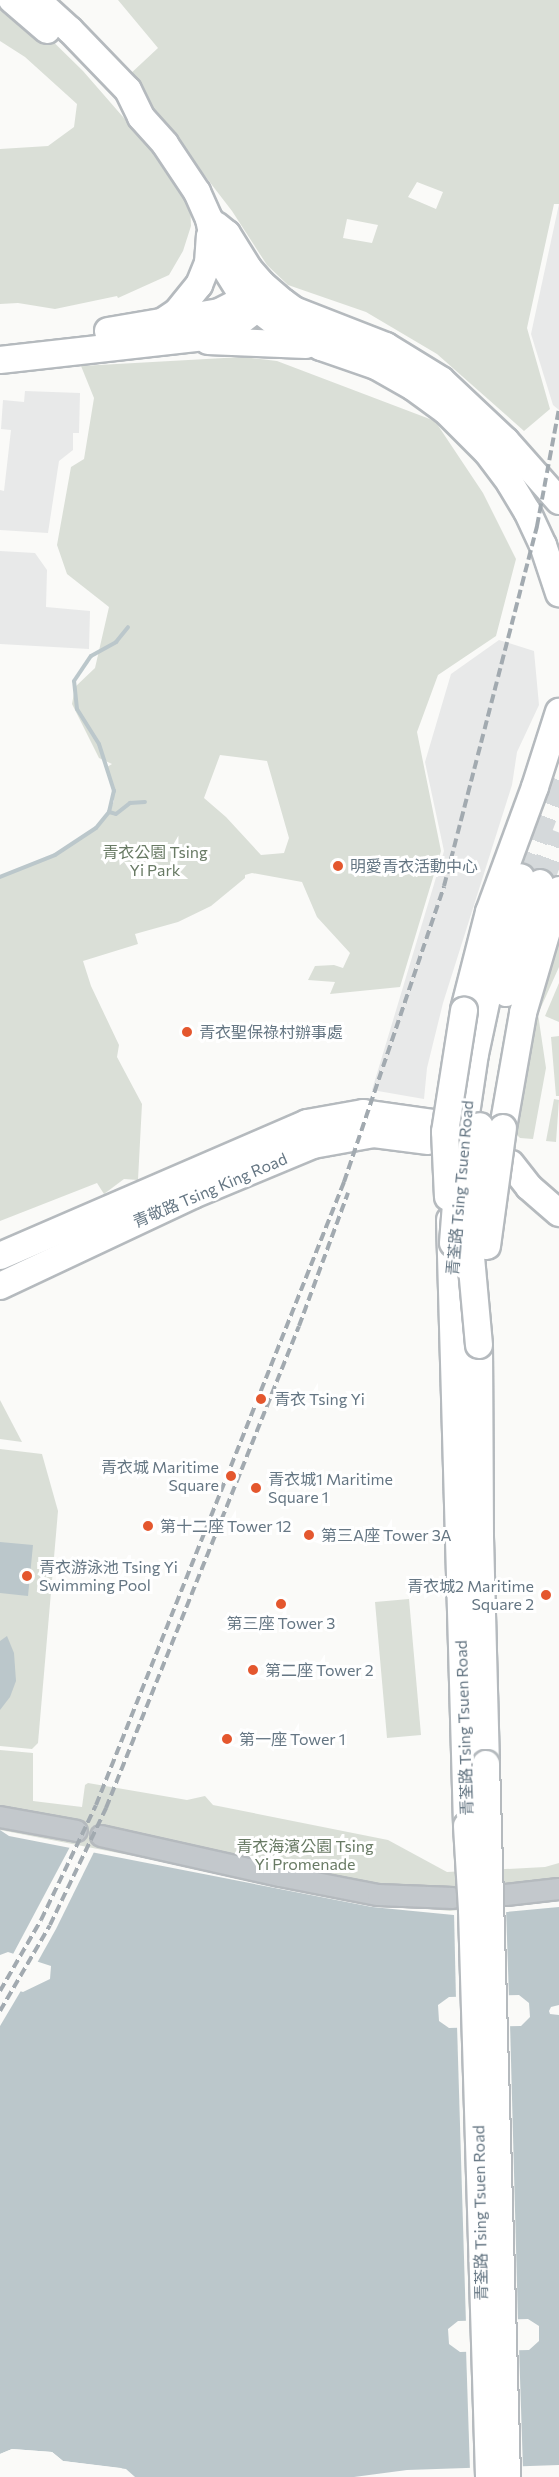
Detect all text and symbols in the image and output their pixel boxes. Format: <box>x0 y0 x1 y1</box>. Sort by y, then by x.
park label: 青衣公園 Tsing Yi Park <box>102 842 208 880</box>
place label: 明愛青衣活動中心 <box>350 856 478 876</box>
marker: 明愛青衣活動中心 <box>331 859 345 873</box>
place label: 青衣聖保祿村辦事處 <box>199 1022 343 1042</box>
marker: 青衣聖保祿村辦事處 <box>180 1025 194 1039</box>
street label: 青荃路 Tsing Tsuen Road <box>443 1100 477 1276</box>
street label: 青敬路 Tsing King Road <box>130 1149 290 1231</box>
place label: 青衣 Tsing Yi <box>274 1389 365 1409</box>
marker: 青衣 Tsing Yi <box>252 1390 270 1408</box>
place label: 青衣城 Maritime Square <box>101 1457 219 1495</box>
marker: 青衣城 Maritime Square <box>224 1469 238 1483</box>
place label: 青衣城1 Maritime Square 1 <box>268 1469 393 1507</box>
marker: 青衣城1 Maritime Square 1 <box>249 1481 263 1495</box>
place label: 第十二座 Tower 12 <box>160 1516 291 1536</box>
marker: 第十二座 Tower 12 <box>141 1519 155 1533</box>
place label: 第三A座 Tower 3A <box>321 1525 452 1545</box>
marker: 第三A座 Tower 3A <box>302 1528 316 1542</box>
place label: 青衣游泳池 Tsing Yi Swimming Pool <box>39 1557 178 1595</box>
marker: 青衣游泳池 Tsing Yi Swimming Pool <box>20 1569 34 1583</box>
place label: 青衣城2 Maritime Square 2 <box>407 1576 534 1614</box>
marker: 青衣城2 Maritime Square 2 <box>539 1588 553 1602</box>
marker: 第三座 Tower 3 <box>274 1597 288 1611</box>
place label: 第三座 Tower 3 <box>227 1613 335 1633</box>
street label: 青荃路 Tsing Tsuen Road <box>451 1640 477 1816</box>
place label: 第二座 Tower 2 <box>265 1660 374 1680</box>
marker: 第二座 Tower 2 <box>246 1663 260 1677</box>
place label: 第一座 Tower 1 <box>239 1729 346 1749</box>
marker: 第一座 Tower 1 <box>220 1732 234 1746</box>
park label: 青衣海濱公園 Tsing Yi Promenade <box>236 1836 374 1874</box>
street label: 青荃路 Tsing Tsuen Road <box>469 2125 491 2301</box>

